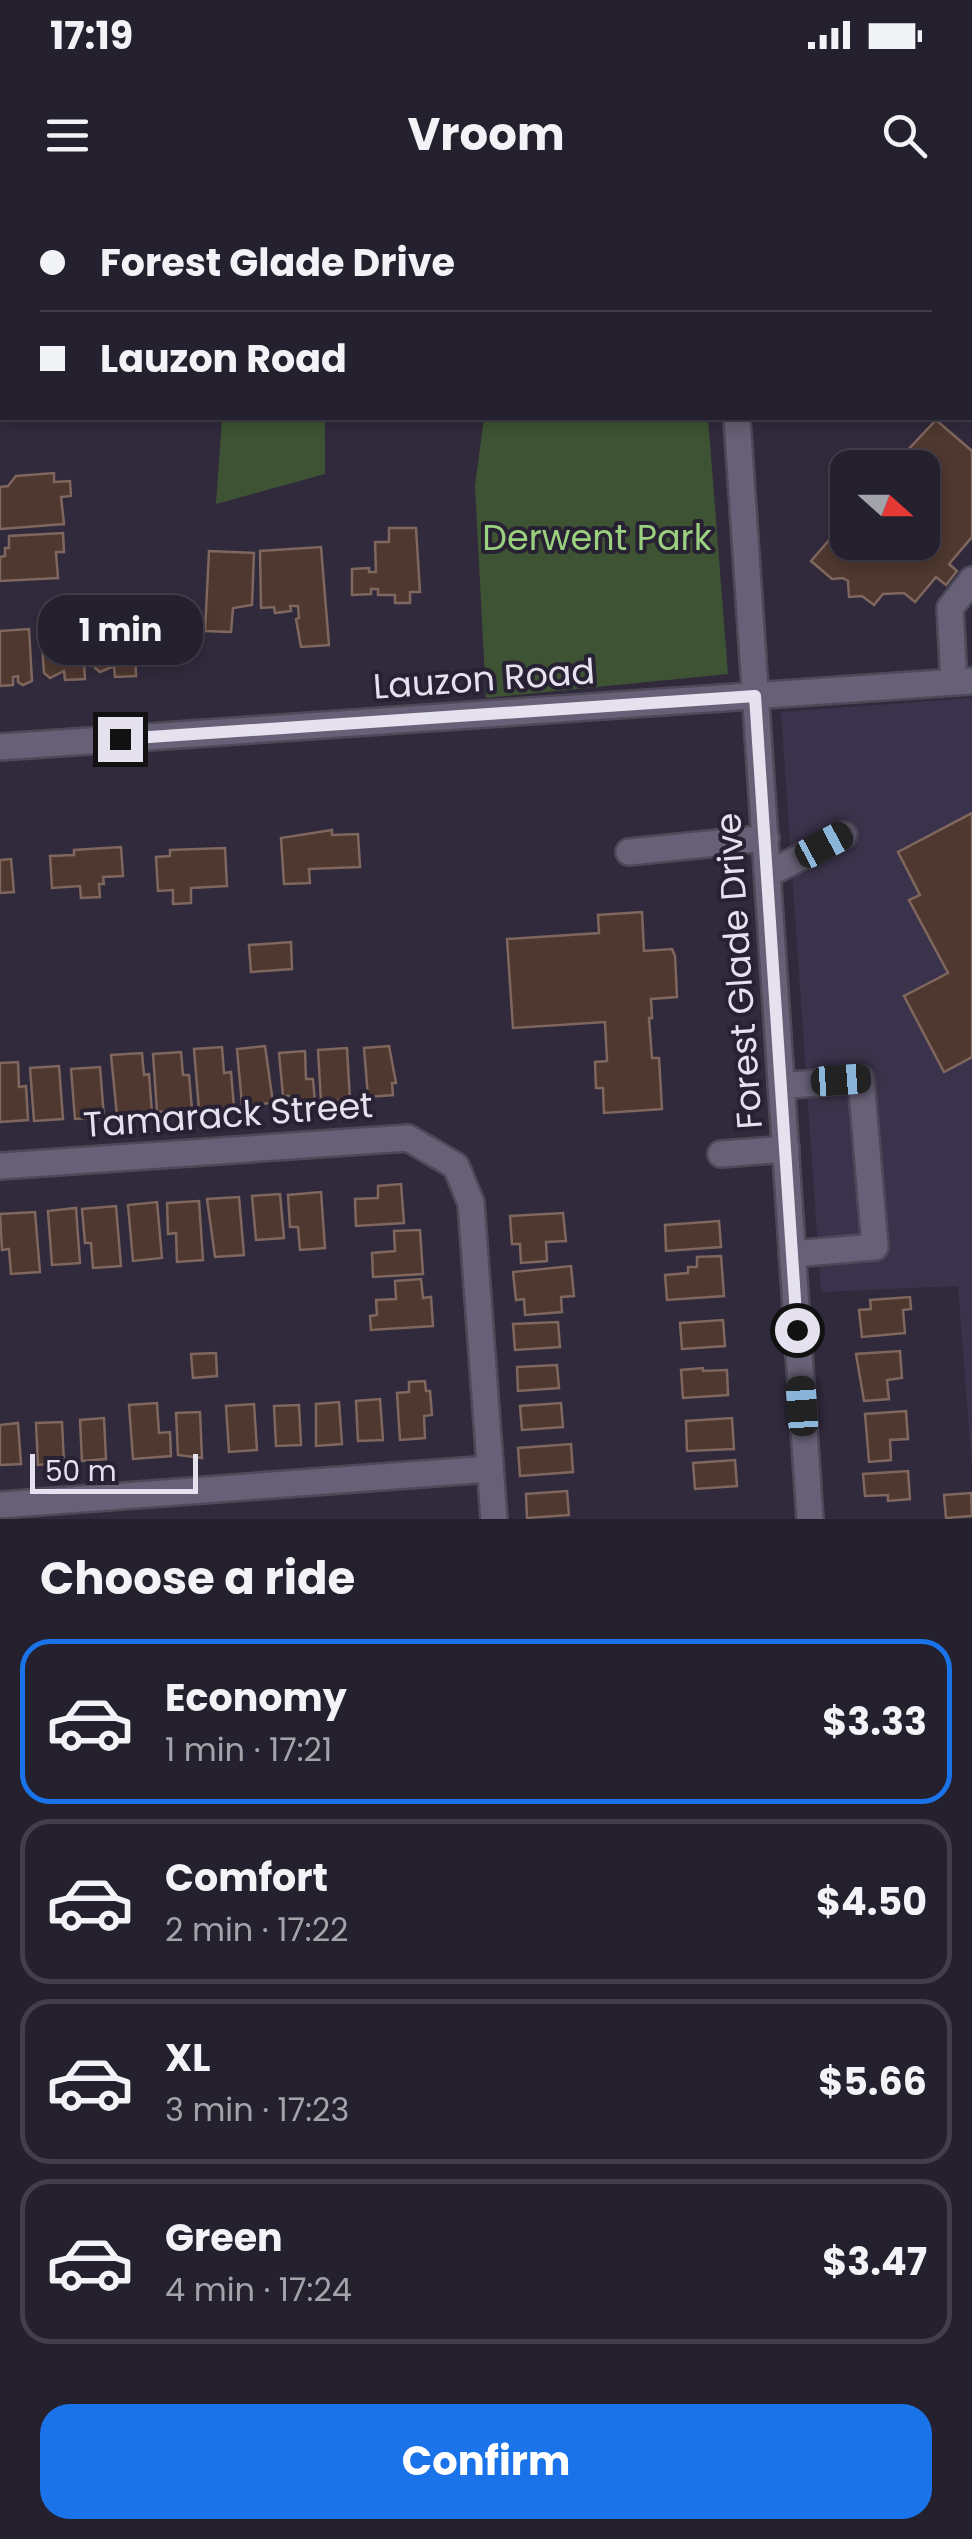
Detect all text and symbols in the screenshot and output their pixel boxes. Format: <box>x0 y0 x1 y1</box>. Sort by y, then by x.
text: 17:19 <box>50 9 133 62</box>
text: Vroom <box>407 103 565 166</box>
icon: menu <box>40 108 95 163</box>
icon: search <box>877 108 932 163</box>
text: Forest Glade Drive <box>100 236 455 289</box>
text: Lauzon Road <box>100 332 347 385</box>
north arrow <box>830 450 940 560</box>
map controls <box>830 450 940 560</box>
park label: Derwent Park <box>482 513 712 562</box>
callout: 1 min <box>38 594 202 664</box>
text: 1 min <box>79 607 162 652</box>
street label: Lauzon Road <box>371 646 597 711</box>
route end <box>98 717 143 762</box>
street label: Forest Glade Drive <box>703 811 774 1131</box>
car <box>790 818 858 872</box>
car <box>810 1063 872 1097</box>
street label: Tamarack Street <box>82 1080 374 1149</box>
route start <box>775 1308 820 1353</box>
car <box>785 1375 819 1437</box>
scale bar <box>30 1449 198 1494</box>
text: 50 m <box>45 1452 116 1491</box>
text: Choose a ride <box>40 1547 355 1610</box>
text: Economy <box>165 1671 347 1724</box>
icon: car <box>45 1677 135 1767</box>
text: $3.33 <box>822 1695 927 1748</box>
text: 1 min · 17:21 <box>165 1727 332 1772</box>
text: Comfort <box>165 1851 328 1904</box>
icon: car <box>45 1857 135 1947</box>
text: $4.50 <box>816 1875 927 1928</box>
text: 2 min · 17:22 <box>165 1907 348 1952</box>
text: XL <box>165 2031 210 2084</box>
icon: car <box>45 2037 135 2127</box>
text: $5.66 <box>818 2055 927 2108</box>
text: 3 min · 17:23 <box>165 2087 349 2132</box>
text: Green <box>165 2211 283 2264</box>
icon: car <box>45 2217 135 2307</box>
text: $3.47 <box>822 2235 927 2288</box>
text: 4 min · 17:24 <box>165 2267 352 2312</box>
button: Confirm <box>40 2404 932 2519</box>

